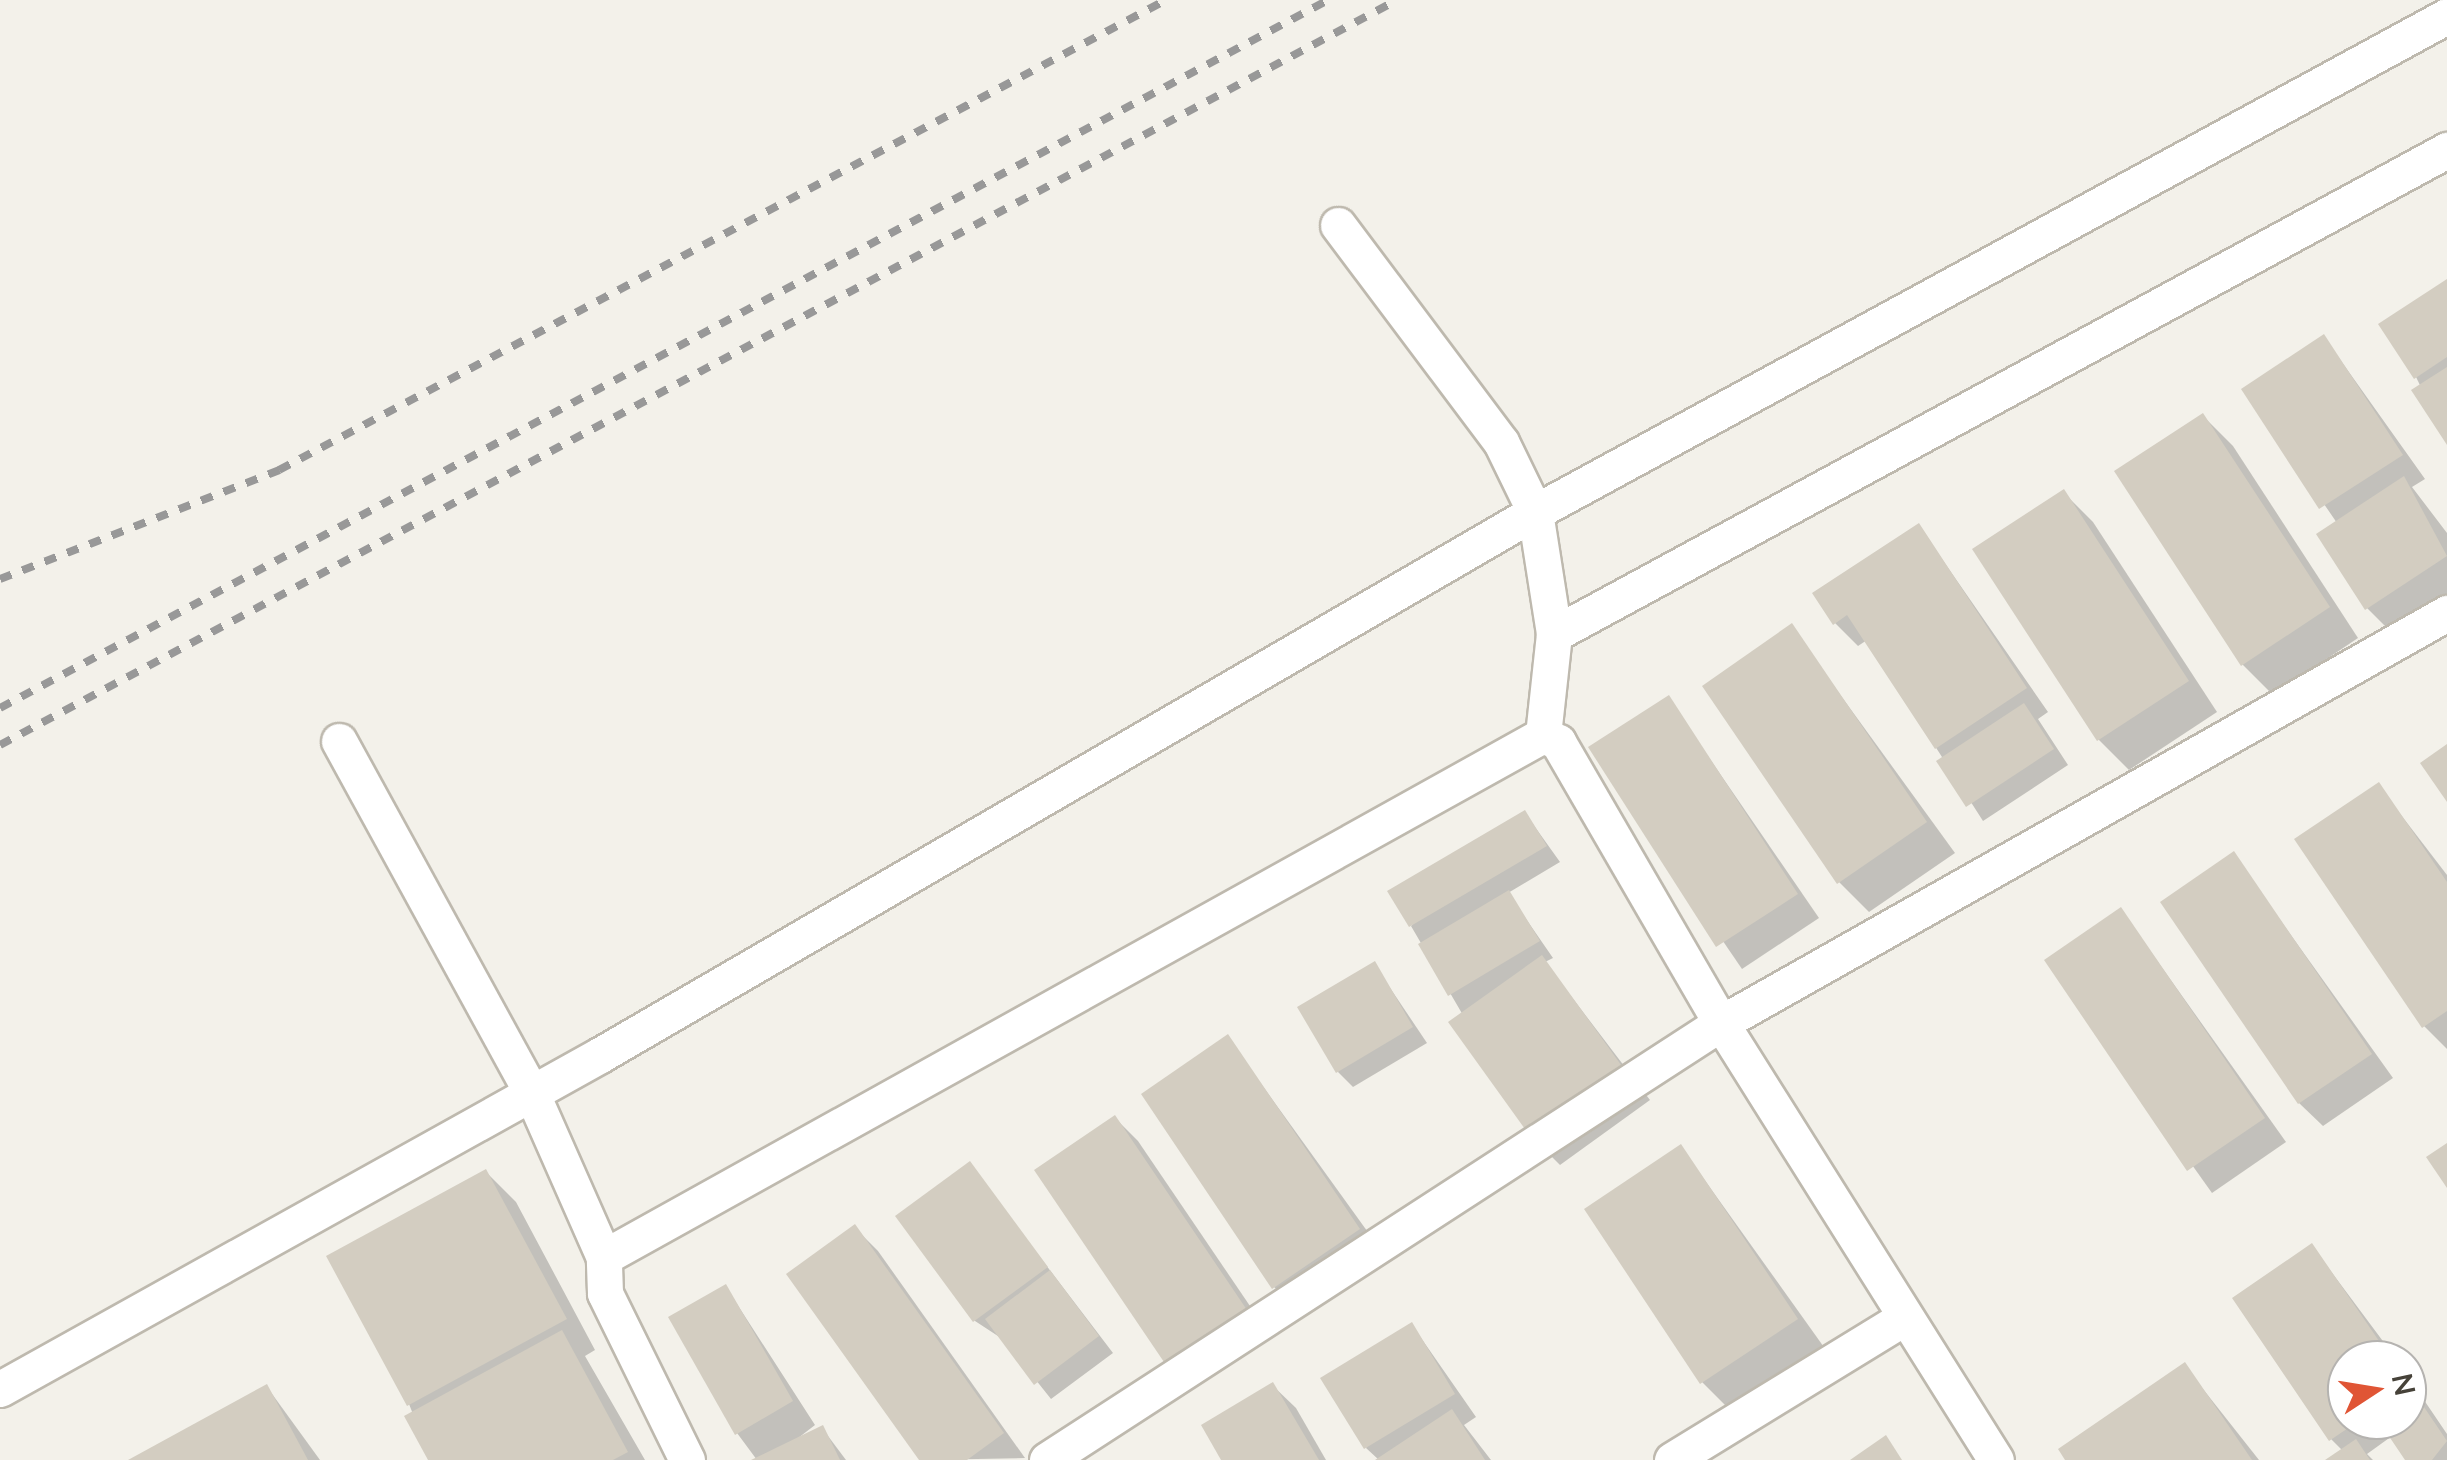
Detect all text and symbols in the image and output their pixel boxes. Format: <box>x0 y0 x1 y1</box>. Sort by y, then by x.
north arrow <box>2327 1340 2427 1440</box>
text: N <box>2386 1370 2423 1398</box>

